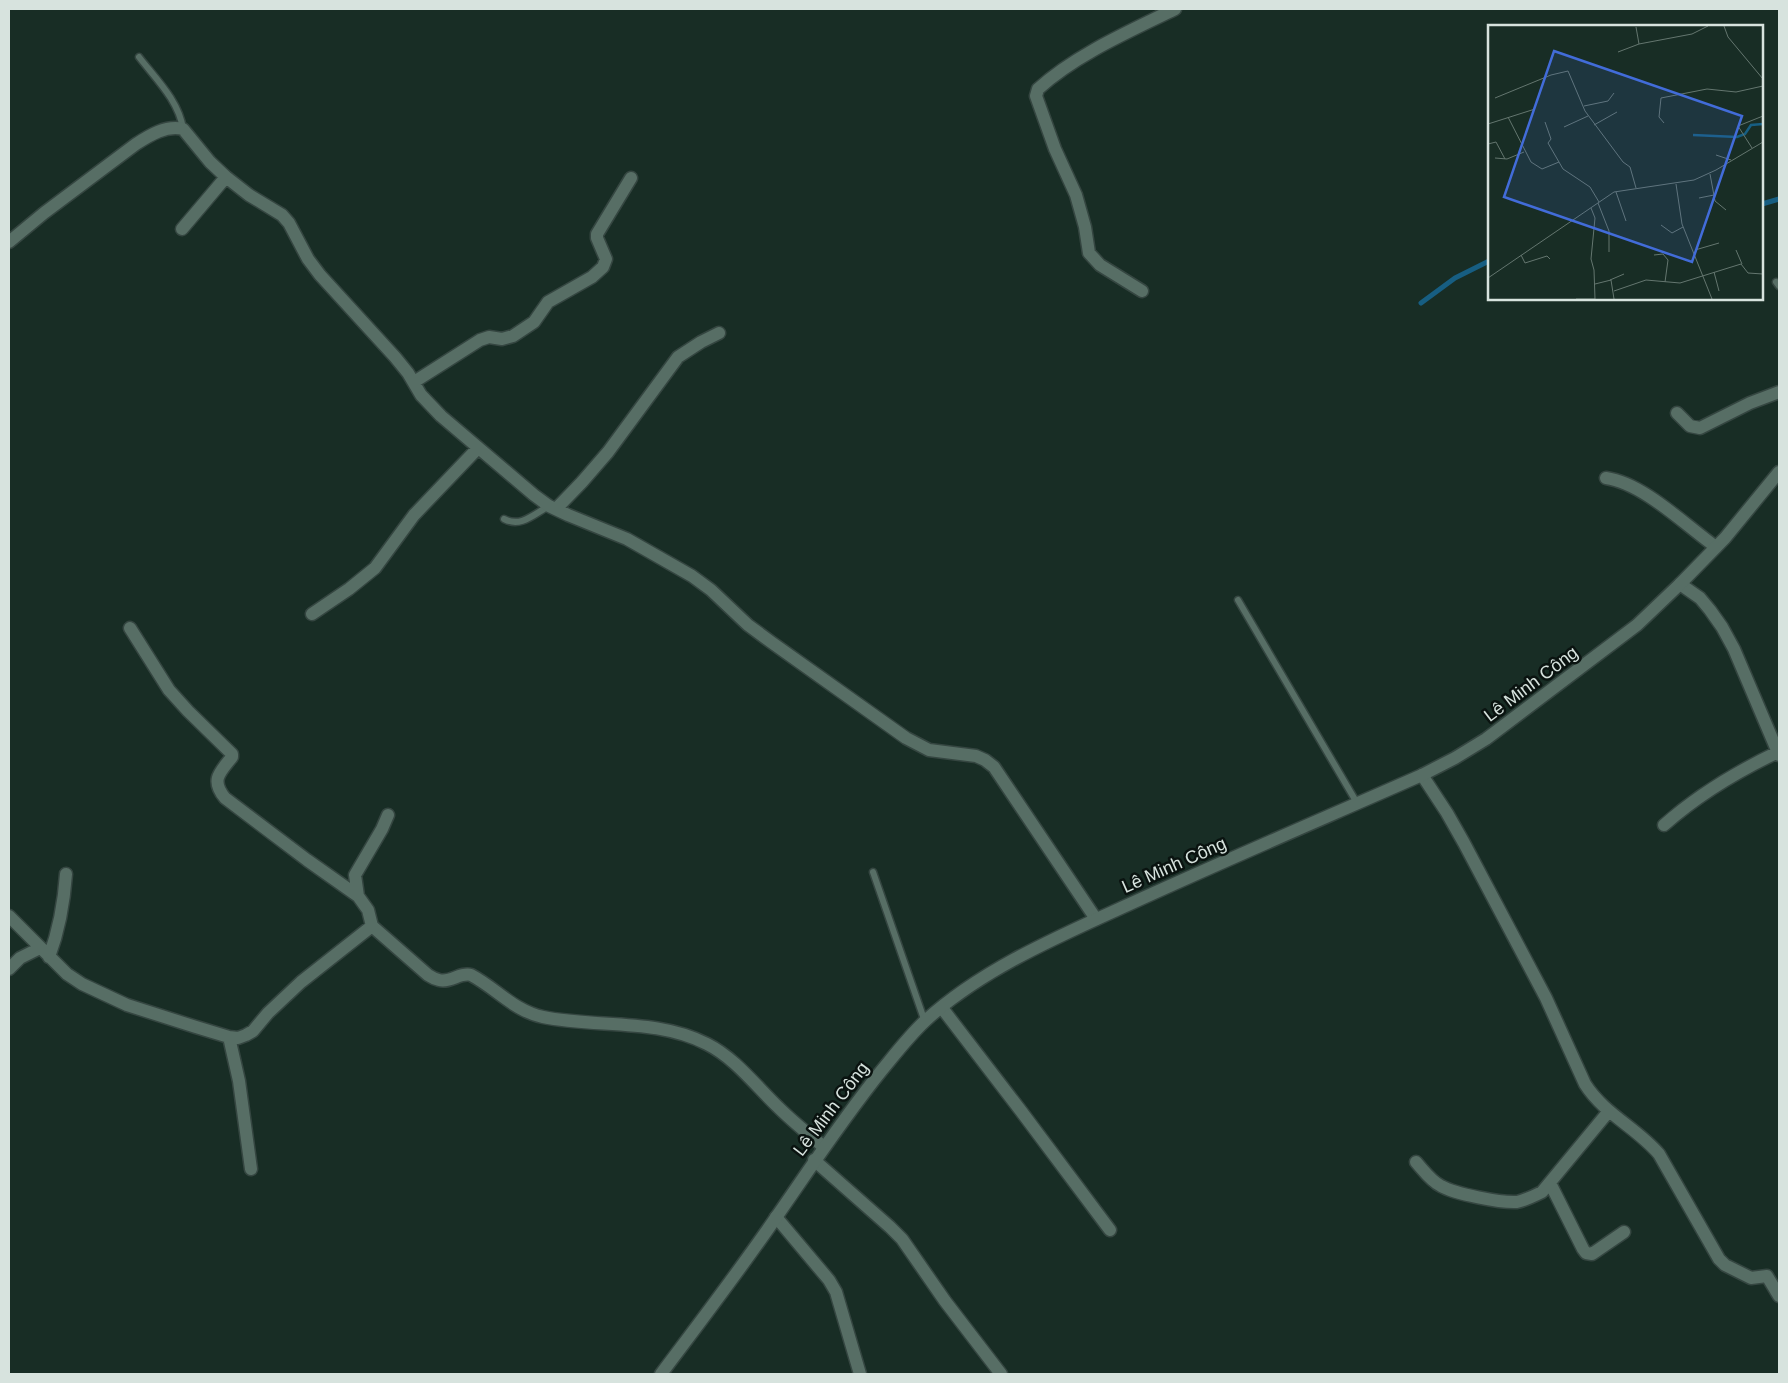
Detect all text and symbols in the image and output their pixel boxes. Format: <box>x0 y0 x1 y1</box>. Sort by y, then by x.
inset map <box>1488 25 1763 300</box>
street label: Lê Minh Công <box>1480 642 1582 726</box>
street label: Lê Minh Công <box>1119 833 1229 897</box>
street label: Lê Minh Công <box>789 1058 873 1160</box>

